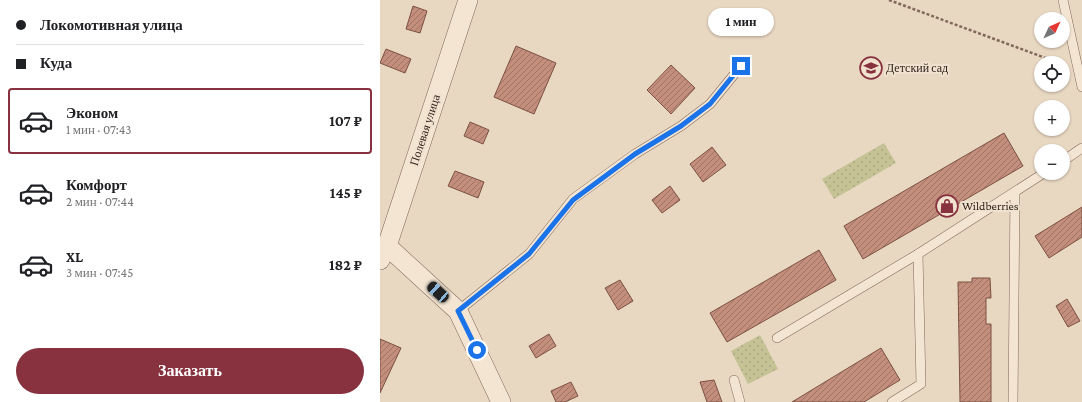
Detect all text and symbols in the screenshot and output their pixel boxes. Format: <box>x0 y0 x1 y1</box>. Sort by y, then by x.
callout: 1 мин <box>708 8 774 36</box>
north arrow <box>1034 12 1070 48</box>
map controls <box>1034 12 1070 180</box>
text: 1 мин <box>725 14 757 29</box>
text: Локомотивная улица <box>40 17 183 33</box>
text: Куда <box>40 55 72 71</box>
school or university icon: Детский сад <box>858 55 884 81</box>
button: locate <box>1034 56 1070 92</box>
route end <box>732 57 750 75</box>
place label: Детский сад <box>886 61 948 75</box>
street label: Полевая улица <box>407 92 443 167</box>
button: + <box>1034 100 1070 136</box>
icon: car <box>18 103 54 139</box>
text: Эконом <box>66 105 118 121</box>
text: 107 ₽ <box>329 113 362 129</box>
text: 1 мин · 07:43 <box>66 122 131 137</box>
button: − <box>1034 144 1070 180</box>
icon: car <box>18 175 54 211</box>
text: Комфорт <box>66 177 127 193</box>
text: 145 ₽ <box>330 185 362 201</box>
shop icon: Wildberries <box>934 193 960 219</box>
text: 2 мин · 07:44 <box>66 194 134 209</box>
place label: Wildberries <box>962 199 1019 213</box>
icon: car <box>18 247 54 283</box>
text: XL <box>66 249 83 265</box>
text: 182 ₽ <box>329 257 362 273</box>
text: 3 мин · 07:45 <box>66 265 133 280</box>
car <box>425 280 451 304</box>
route start <box>468 341 486 359</box>
button: Заказать <box>16 348 364 394</box>

